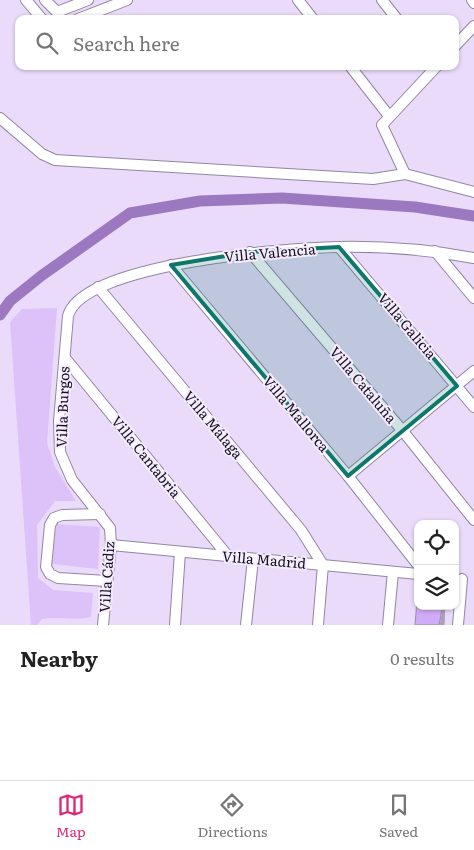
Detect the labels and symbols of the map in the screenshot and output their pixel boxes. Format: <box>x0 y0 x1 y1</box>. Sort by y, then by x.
street label: Villa Valencia <box>223 238 317 266</box>
street label: Villa Galicia <box>374 288 442 363</box>
street label: Villa Cataluña <box>326 342 402 427</box>
street label: Villa Burgos <box>51 366 73 448</box>
street label: Villa Mallorca <box>259 371 335 456</box>
street label: Villa Málaga <box>179 386 248 463</box>
street label: Villa Cantabria <box>107 411 186 502</box>
street label: Villa Cádiz <box>94 540 118 613</box>
street label: Villa Madrid <box>221 545 307 573</box>

